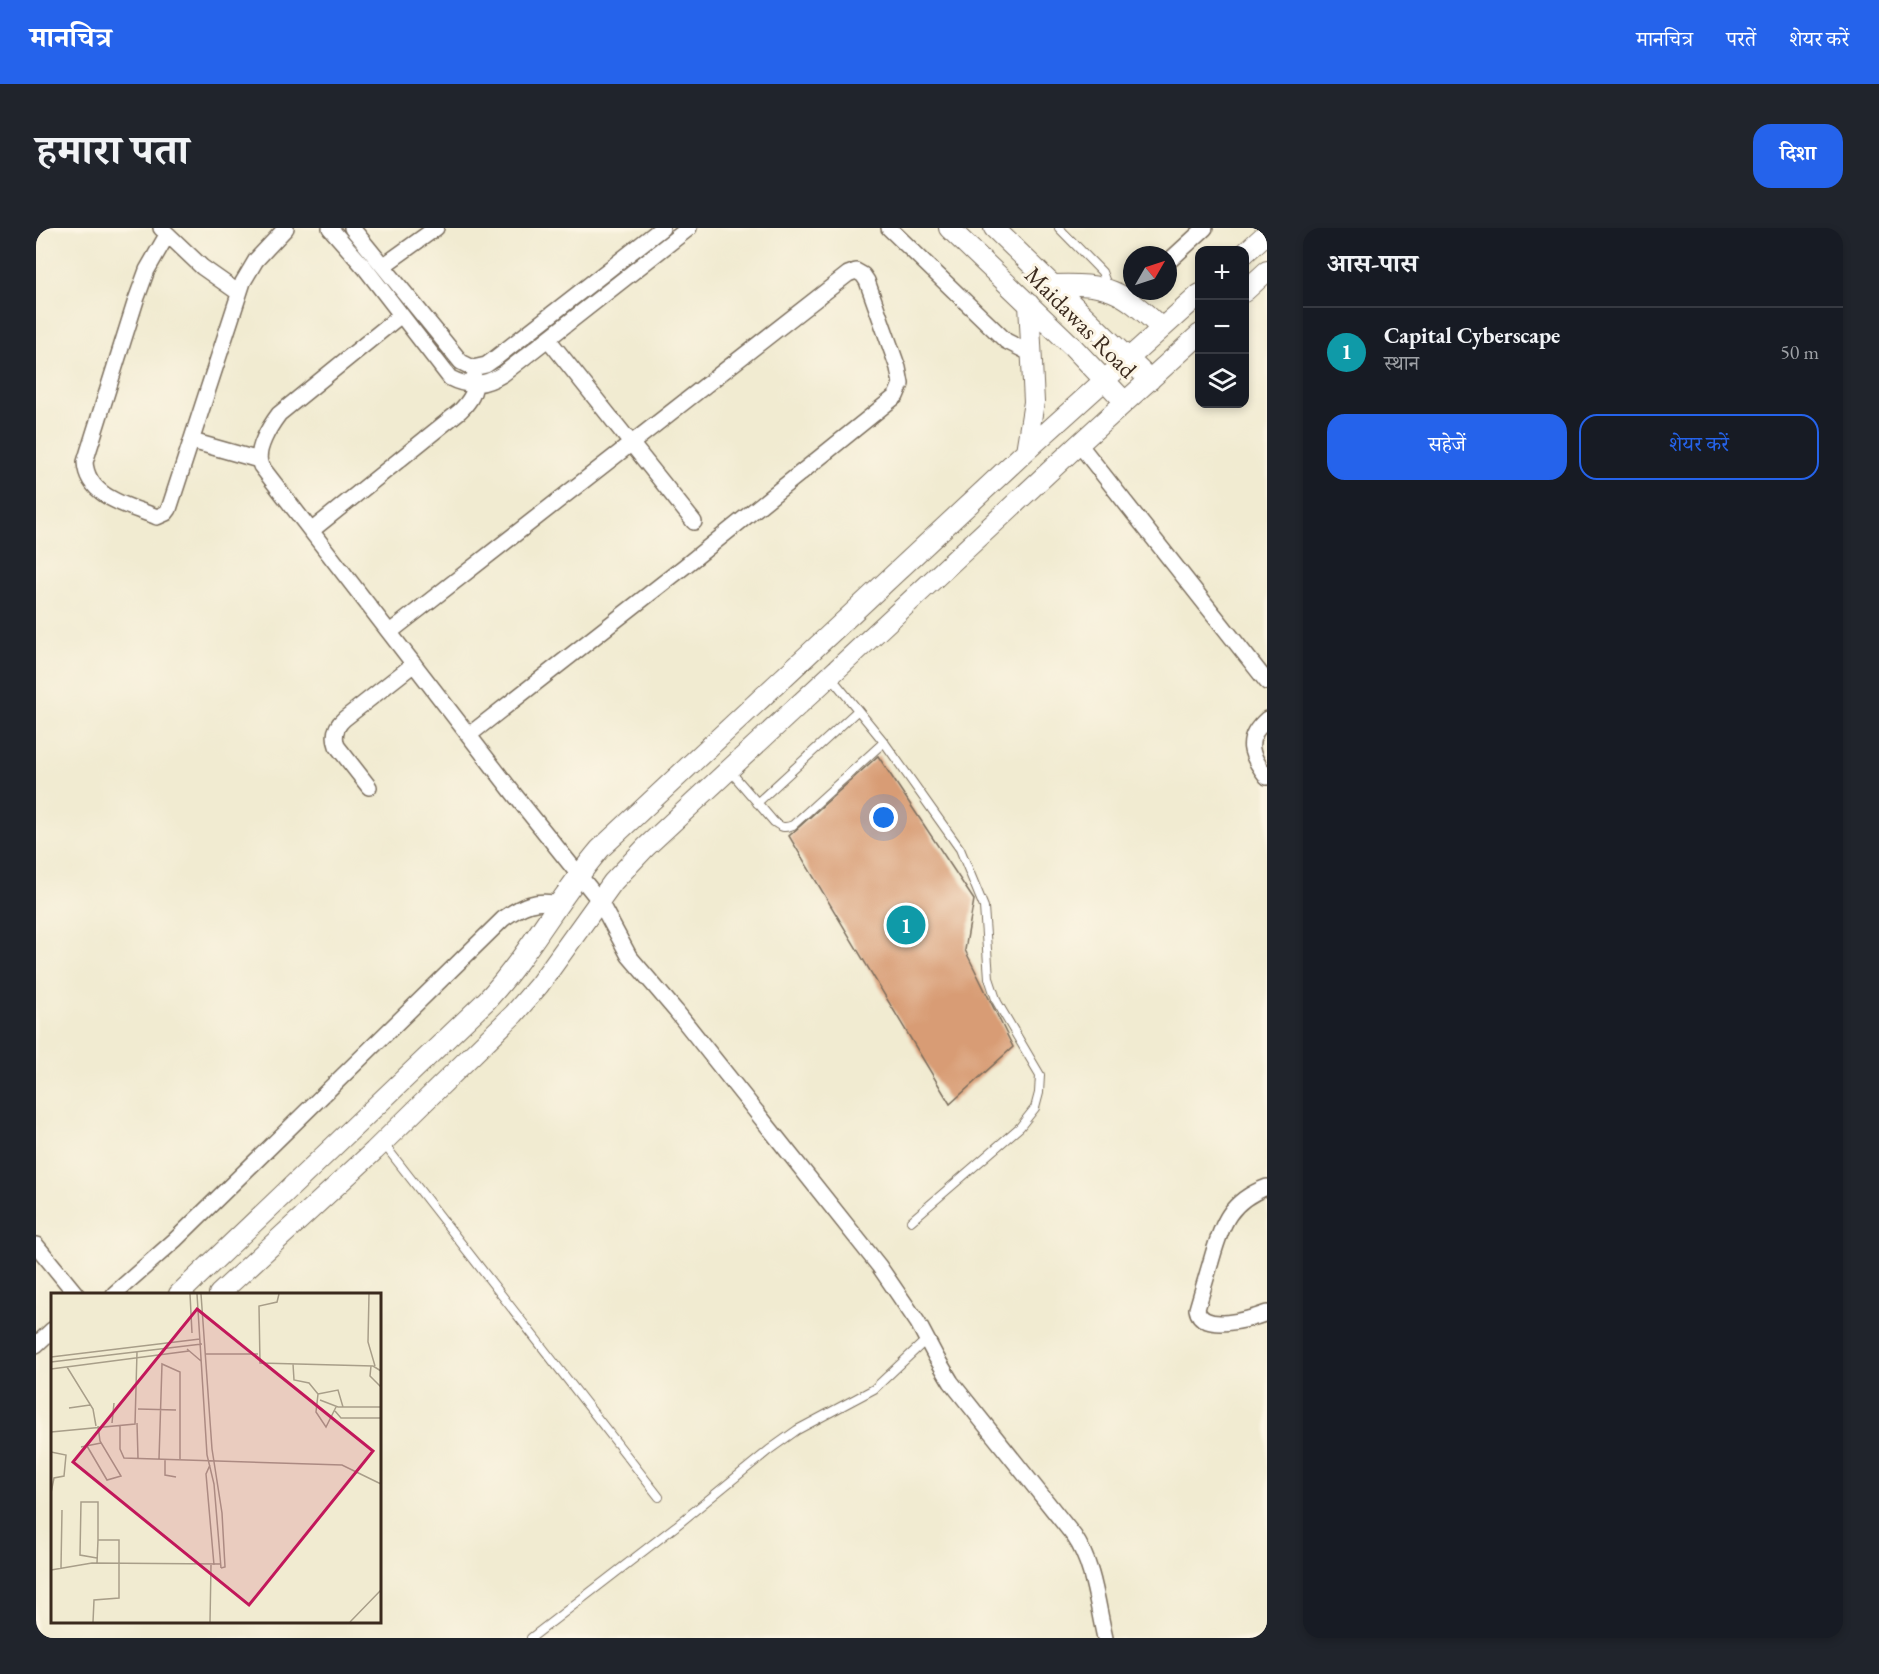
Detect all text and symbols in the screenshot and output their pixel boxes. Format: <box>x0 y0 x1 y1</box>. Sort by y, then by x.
text: मानचित्र <box>30 19 112 55</box>
text: मानचित्र <box>1636 25 1693 52</box>
text: परतें <box>1726 25 1756 52</box>
text: शेयर करें <box>1789 25 1849 52</box>
text: हमारा पता <box>36 122 189 177</box>
button: दिशा <box>1753 124 1843 188</box>
north arrow <box>1123 246 1177 300</box>
map controls <box>1195 246 1249 408</box>
button: + <box>1195 246 1249 300</box>
text: आस-पास <box>1327 246 1418 280</box>
street label: Maidawas Road <box>1018 259 1144 385</box>
button: − <box>1195 300 1249 354</box>
text: Capital Cyberscape <box>1384 321 1560 350</box>
text: 1 <box>1341 339 1352 365</box>
text: 50 m <box>1780 339 1819 365</box>
text: स्थान <box>1384 350 1419 376</box>
button: layers <box>1195 354 1249 408</box>
button: सहेजें <box>1327 414 1567 480</box>
button: शेयर करें <box>1579 414 1819 480</box>
your location <box>869 803 898 832</box>
pin: 1 <box>886 902 926 948</box>
inset map <box>51 1293 381 1623</box>

